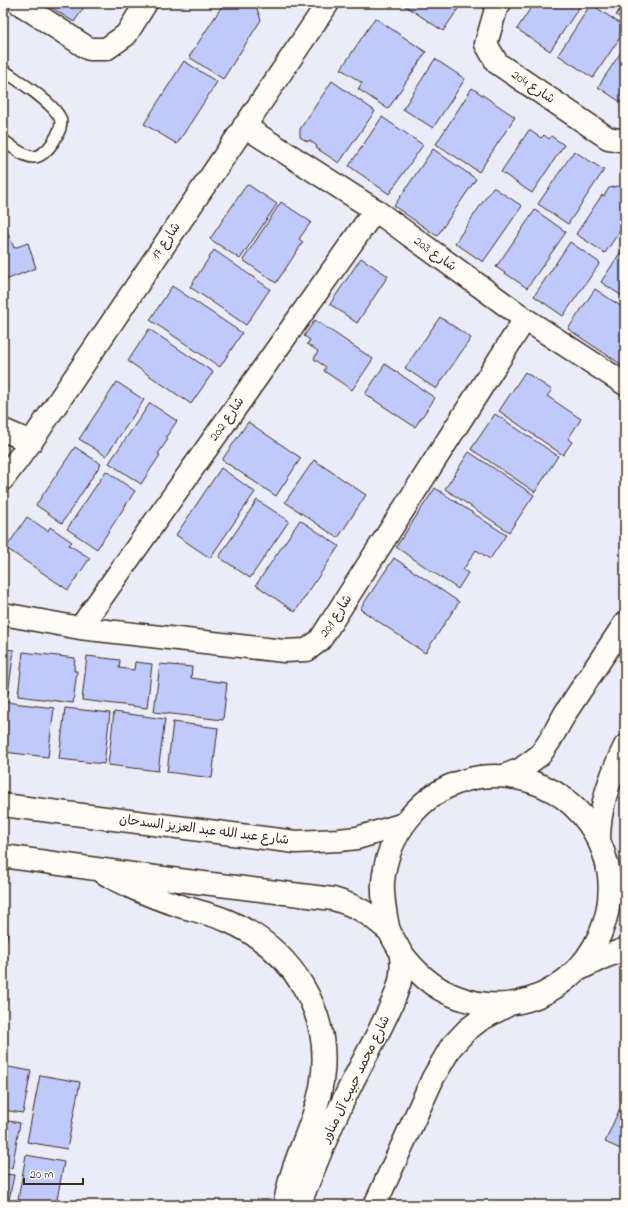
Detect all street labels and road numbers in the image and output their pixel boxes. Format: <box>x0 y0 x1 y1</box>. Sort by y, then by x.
street label: شارع 204 <box>507 65 559 109</box>
street label: شارع 17 <box>147 219 185 263</box>
street label: شارع 203 <box>410 232 460 276</box>
street label: شارع 202 <box>205 393 249 445</box>
street label: شارع 201 <box>315 591 357 641</box>
street label: شارع عبد الله عبد العزيز السدحان <box>118 810 290 850</box>
street label: شارع محمد حبيب آل مناور <box>316 1012 395 1147</box>

